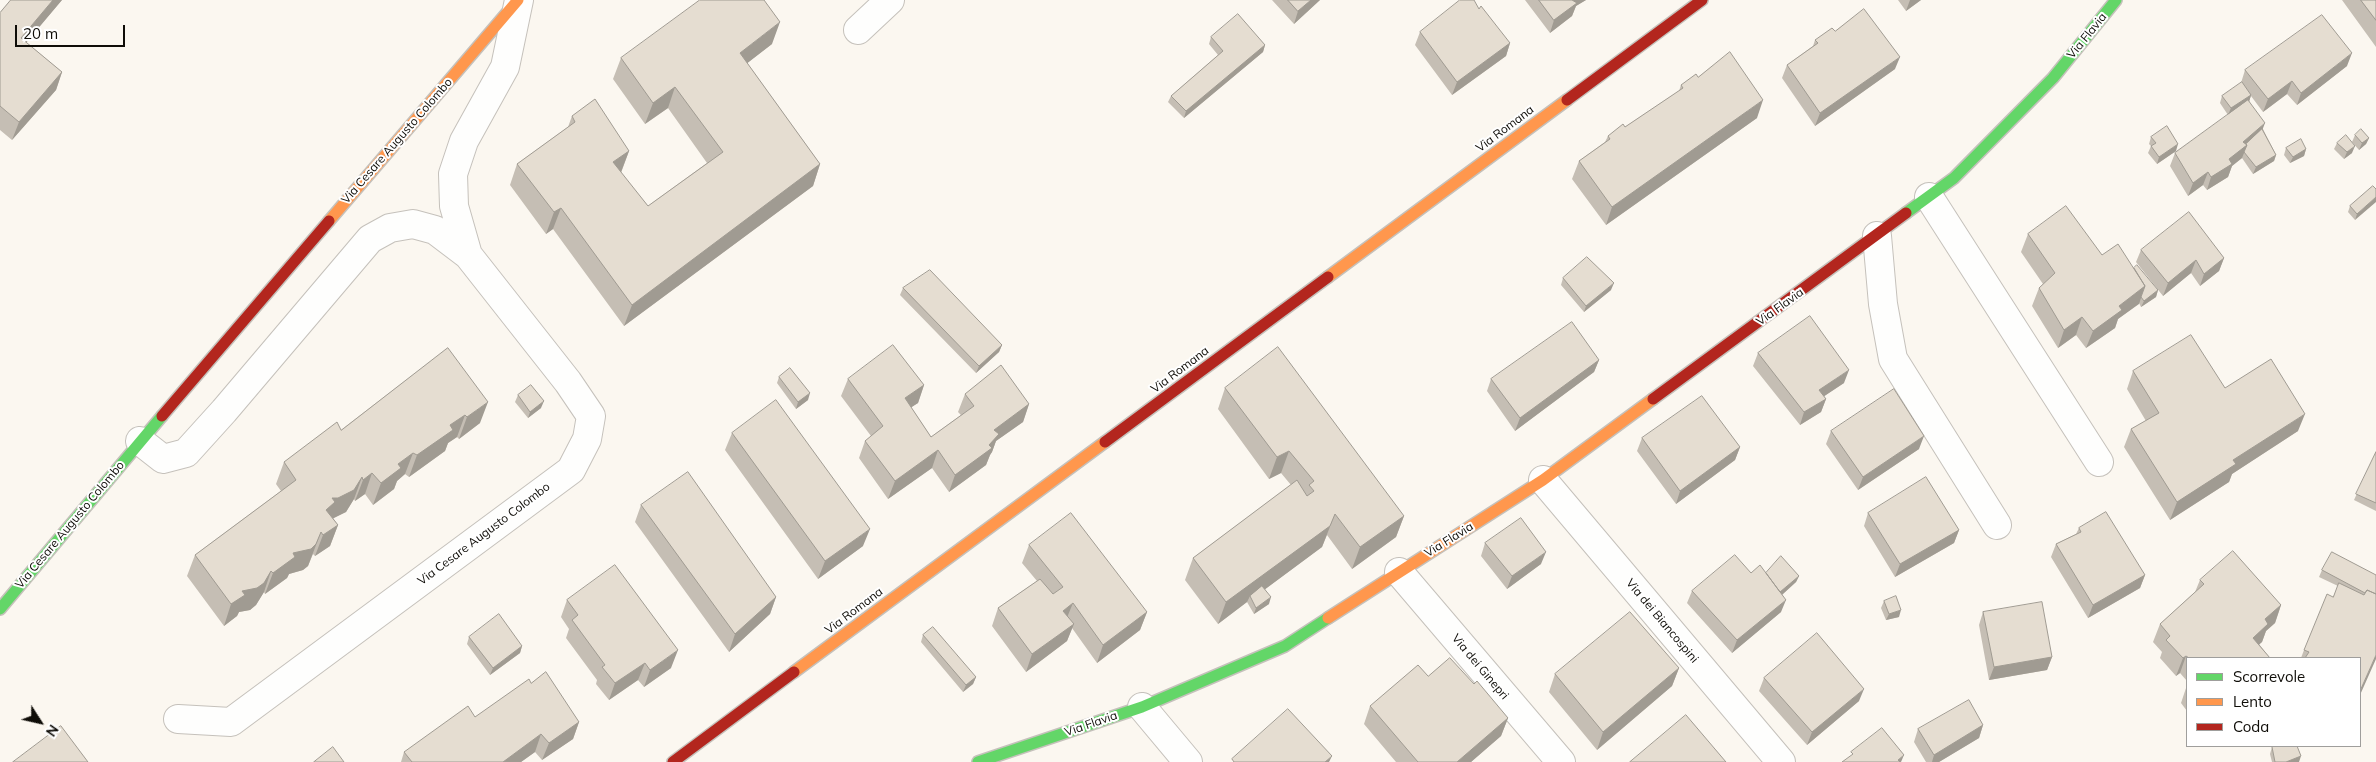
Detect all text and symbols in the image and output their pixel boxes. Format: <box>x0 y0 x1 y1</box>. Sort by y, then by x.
street label: Via Flavia <box>2064 10 2110 62</box>
scale bar <box>18 15 128 47</box>
text: 20 m <box>23 24 58 43</box>
street label: Via Cesare Augusto Colombo <box>338 75 456 207</box>
street label: Via Romana <box>1473 103 1537 155</box>
street label: Via Flavia <box>1754 285 1806 329</box>
street label: Via Romana <box>1148 344 1212 396</box>
street label: Via Cesare Augusto Colombo <box>12 458 128 592</box>
street label: Via Cesare Augusto Colombo <box>415 480 553 588</box>
street label: Via Flavia <box>1422 519 1476 561</box>
street label: Via dei Biancospini <box>1623 576 1701 666</box>
street label: Via Romana <box>822 585 886 637</box>
street label: Via dei Ginepri <box>1448 631 1512 703</box>
legend <box>2186 657 2361 747</box>
text: Scorrevole <box>2233 667 2305 686</box>
text: Lento <box>2233 692 2272 711</box>
north arrow <box>15 697 65 747</box>
street label: Via Flavia <box>1063 708 1119 740</box>
text: Coda <box>2233 717 2269 736</box>
text: N <box>42 721 63 740</box>

